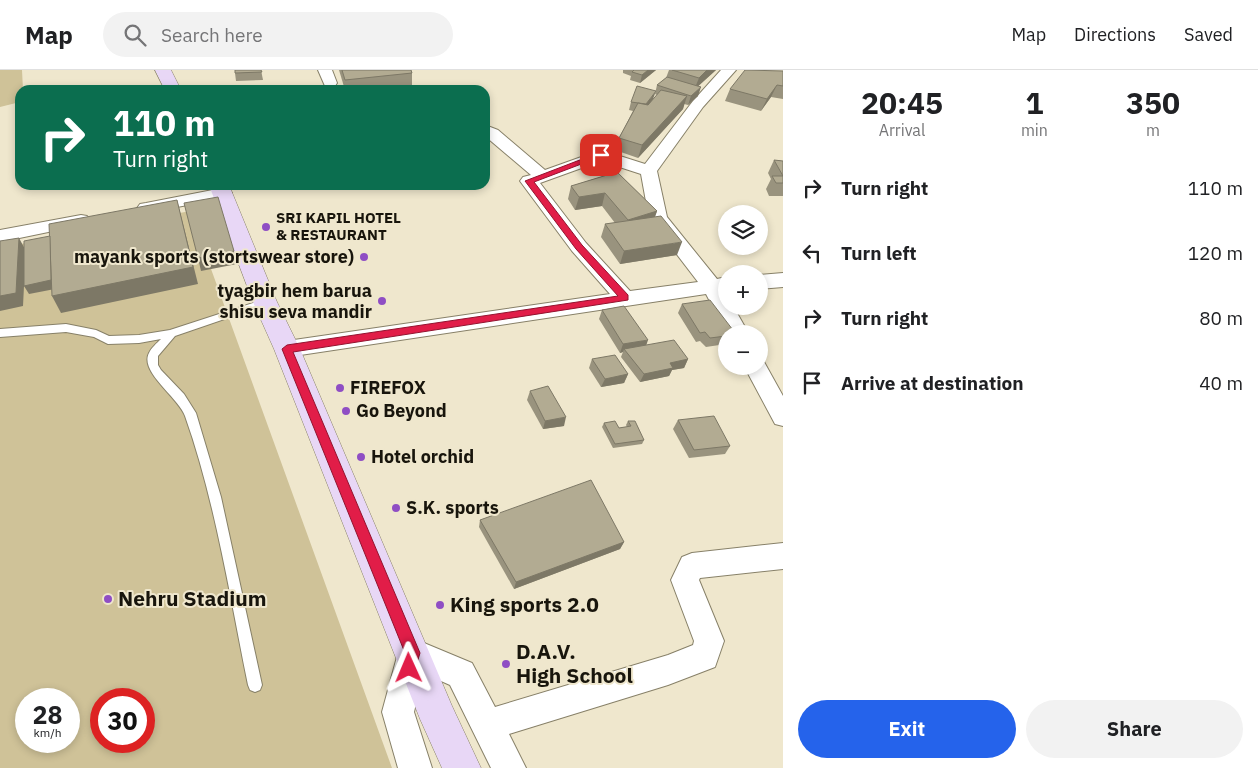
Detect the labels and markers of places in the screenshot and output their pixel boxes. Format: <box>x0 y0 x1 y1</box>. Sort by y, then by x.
pin <box>580 134 622 176</box>
place label: SRI KAPIL HOTEL & RESTAURANT <box>276 208 401 244</box>
marker: SRI KAPIL HOTEL & RESTAURANT <box>260 221 272 233</box>
place label: mayank sports (stortswear store) <box>74 245 354 268</box>
marker: mayank sports (stortswear store) <box>358 251 370 263</box>
place label: tyagbir hem barua shisu seva mandir <box>217 279 372 323</box>
marker: tyagbir hem barua shisu seva mandir <box>376 295 388 307</box>
place label: FIREFOX <box>350 376 426 399</box>
marker: FIREFOX <box>334 382 346 394</box>
place label: Go Beyond <box>356 399 447 422</box>
marker: Go Beyond <box>340 405 352 417</box>
place label: Hotel orchid <box>371 445 474 468</box>
marker: Hotel orchid <box>355 451 367 463</box>
place label: S.K. sports <box>406 496 499 519</box>
marker: S.K. sports <box>390 502 402 514</box>
place label: Nehru Stadium <box>118 584 267 612</box>
place label: King sports 2.0 <box>450 590 599 618</box>
marker: Nehru Stadium <box>102 593 114 605</box>
marker: King sports 2.0 <box>434 599 446 611</box>
place label: D.A.V. High School <box>516 637 633 689</box>
marker: D.A.V. High School <box>500 658 512 670</box>

